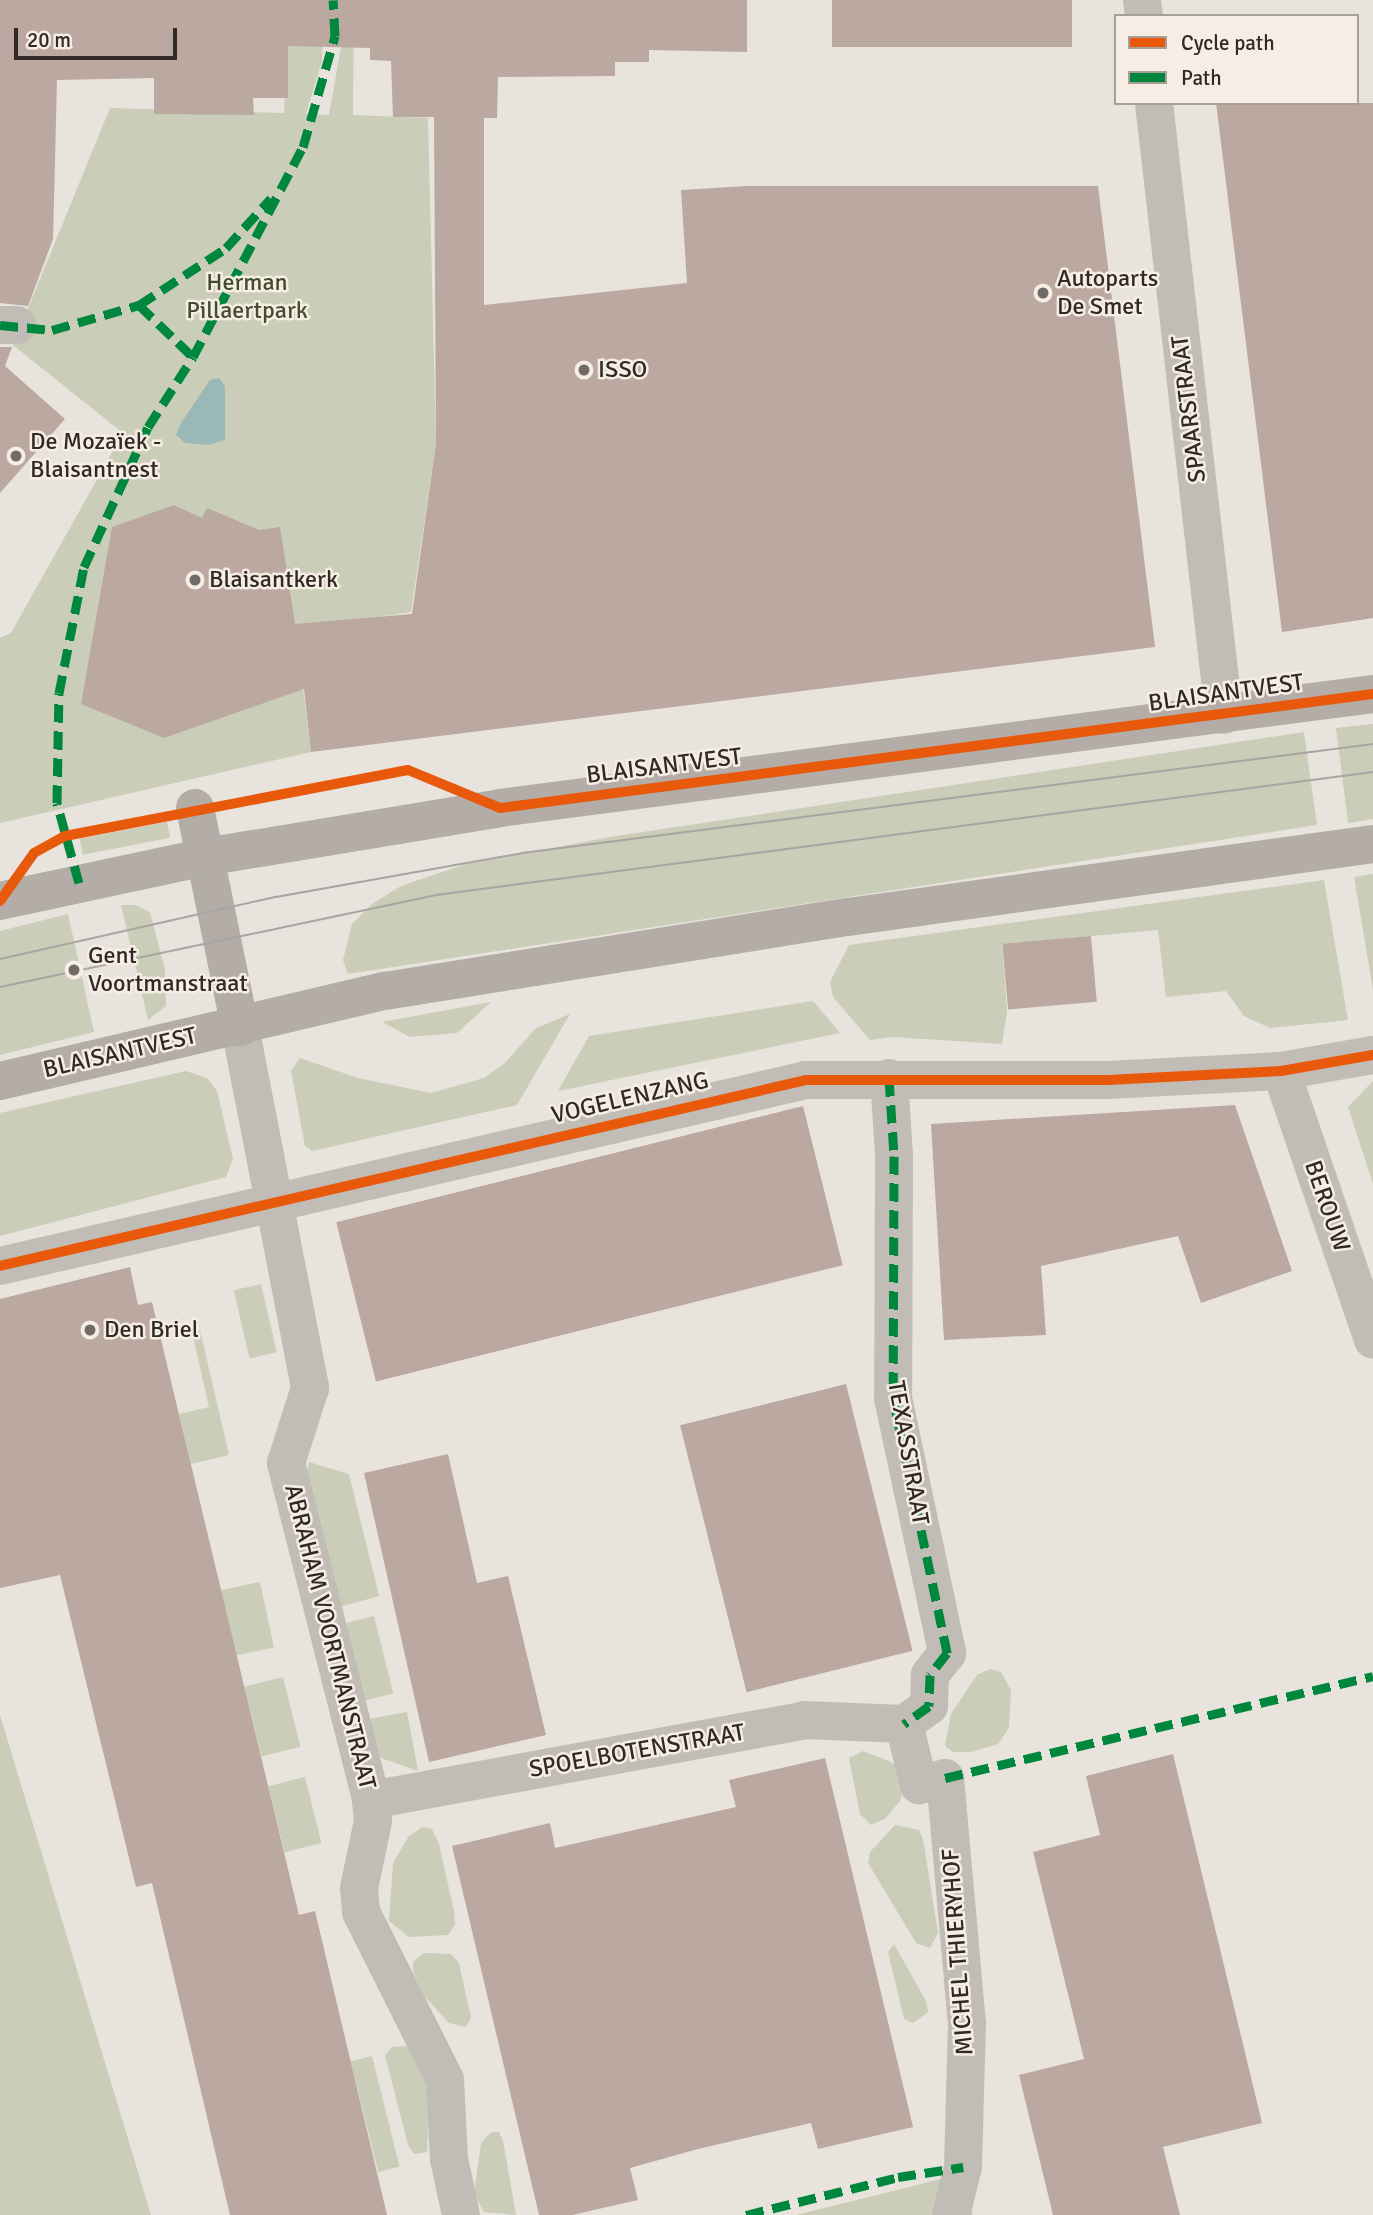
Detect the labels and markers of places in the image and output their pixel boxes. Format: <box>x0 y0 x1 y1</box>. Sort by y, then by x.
place label: Autoparts De Smet <box>1057 265 1158 321</box>
marker: Autoparts De Smet <box>1035 285 1051 301</box>
place label: ISSO <box>598 356 647 384</box>
marker: ISSO <box>576 362 592 378</box>
place label: De Mozaïek - Blaisantnest <box>30 428 161 484</box>
marker: De Mozaïek - Blaisantnest <box>8 448 24 464</box>
place label: Blaisantkerk <box>209 566 338 594</box>
marker: Blaisantkerk <box>187 572 203 588</box>
place label: Gent Voortmanstraat <box>88 942 248 998</box>
marker: Gent Voortmanstraat <box>66 962 82 978</box>
place label: Den Briel <box>104 1316 199 1344</box>
marker: Den Briel <box>82 1322 98 1338</box>

